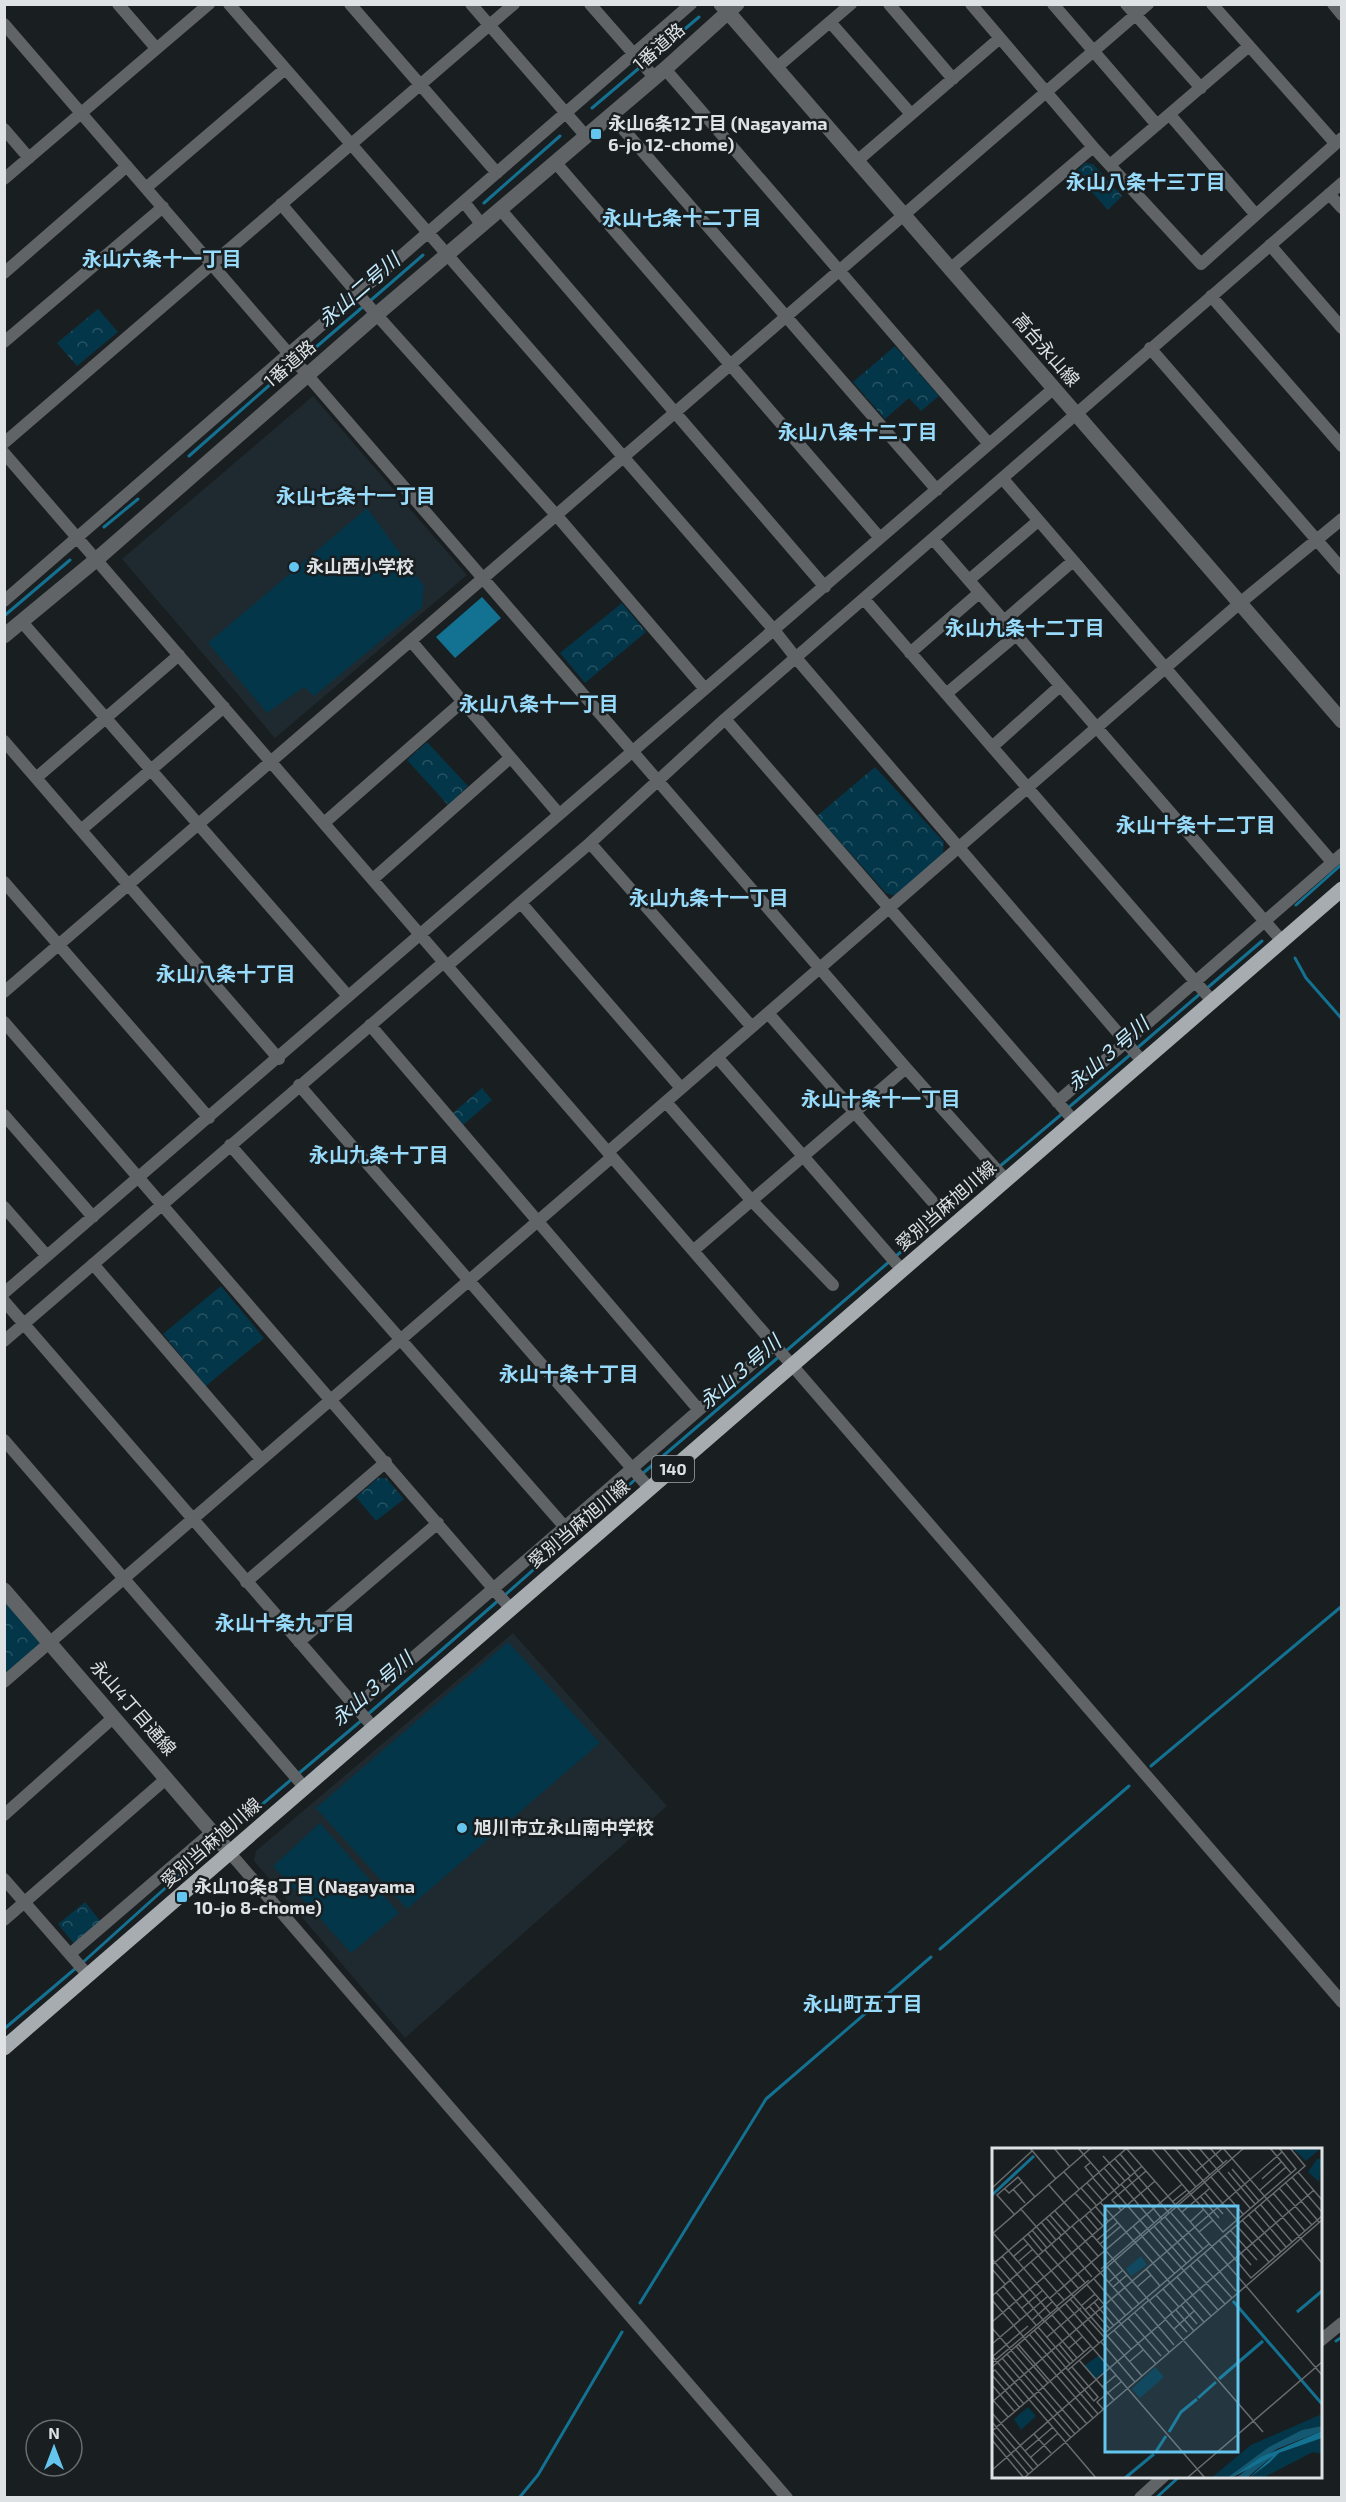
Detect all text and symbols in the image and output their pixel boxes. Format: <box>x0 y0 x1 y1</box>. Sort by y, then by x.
street label: 1番道路 <box>628 18 689 75</box>
place label: 永山6条12丁目 (Nagayama 6-jo 12-chome) <box>608 112 828 155</box>
marker: 永山6条12丁目 (Nagayama 6-jo 12-chome) <box>589 127 603 141</box>
district label: 永山八条十三丁目 <box>1066 169 1226 193</box>
district label: 永山七条十二丁目 <box>602 205 762 229</box>
district label: 永山六条十一丁目 <box>82 246 242 270</box>
water label: 永山二号川 <box>313 246 405 331</box>
street label: 高台永山線 <box>1009 308 1085 391</box>
street label: 1番道路 <box>259 335 320 392</box>
district label: 永山八条十二丁目 <box>778 419 938 443</box>
district label: 永山七条十一丁目 <box>276 483 436 507</box>
place label: 永山西小学校 <box>306 555 414 577</box>
marker: 永山西小学校 <box>287 560 301 574</box>
district label: 永山九条十二丁目 <box>945 615 1105 639</box>
district label: 永山八条十一丁目 <box>459 691 619 715</box>
district label: 永山十条十二丁目 <box>1116 812 1276 836</box>
district label: 永山九条十一丁目 <box>629 885 789 909</box>
district label: 永山八条十丁目 <box>156 961 296 985</box>
water label: 永山３号川 <box>1062 1010 1154 1095</box>
district label: 永山十条十一丁目 <box>801 1086 961 1110</box>
district label: 永山九条十丁目 <box>309 1142 449 1166</box>
street label: 愛別当麻旭川線 <box>891 1156 1000 1255</box>
water label: 永山３号川 <box>694 1328 786 1413</box>
district label: 永山十条十丁目 <box>499 1361 639 1385</box>
road number: 140 <box>652 1456 694 1482</box>
street label: 愛別当麻旭川線 <box>523 1474 634 1572</box>
district label: 永山十条九丁目 <box>215 1610 355 1634</box>
water label: 永山３号川 <box>326 1645 418 1730</box>
street label: 永山4丁目通線 <box>86 1655 181 1759</box>
street label: 愛別当麻旭川線 <box>156 1793 265 1892</box>
place label: 旭川市立永山南中学校 <box>474 1816 654 1838</box>
marker: 旭川市立永山南中学校 <box>455 1821 469 1835</box>
place label: 永山10条8丁目 (Nagayama 10-jo 8-chome) <box>194 1875 415 1918</box>
marker: 永山10条8丁目 (Nagayama 10-jo 8-chome) <box>175 1890 189 1904</box>
district label: 永山町五丁目 <box>803 1991 923 2015</box>
inset map <box>992 2148 1322 2478</box>
north arrow <box>24 2418 84 2478</box>
text: N <box>48 2423 60 2442</box>

